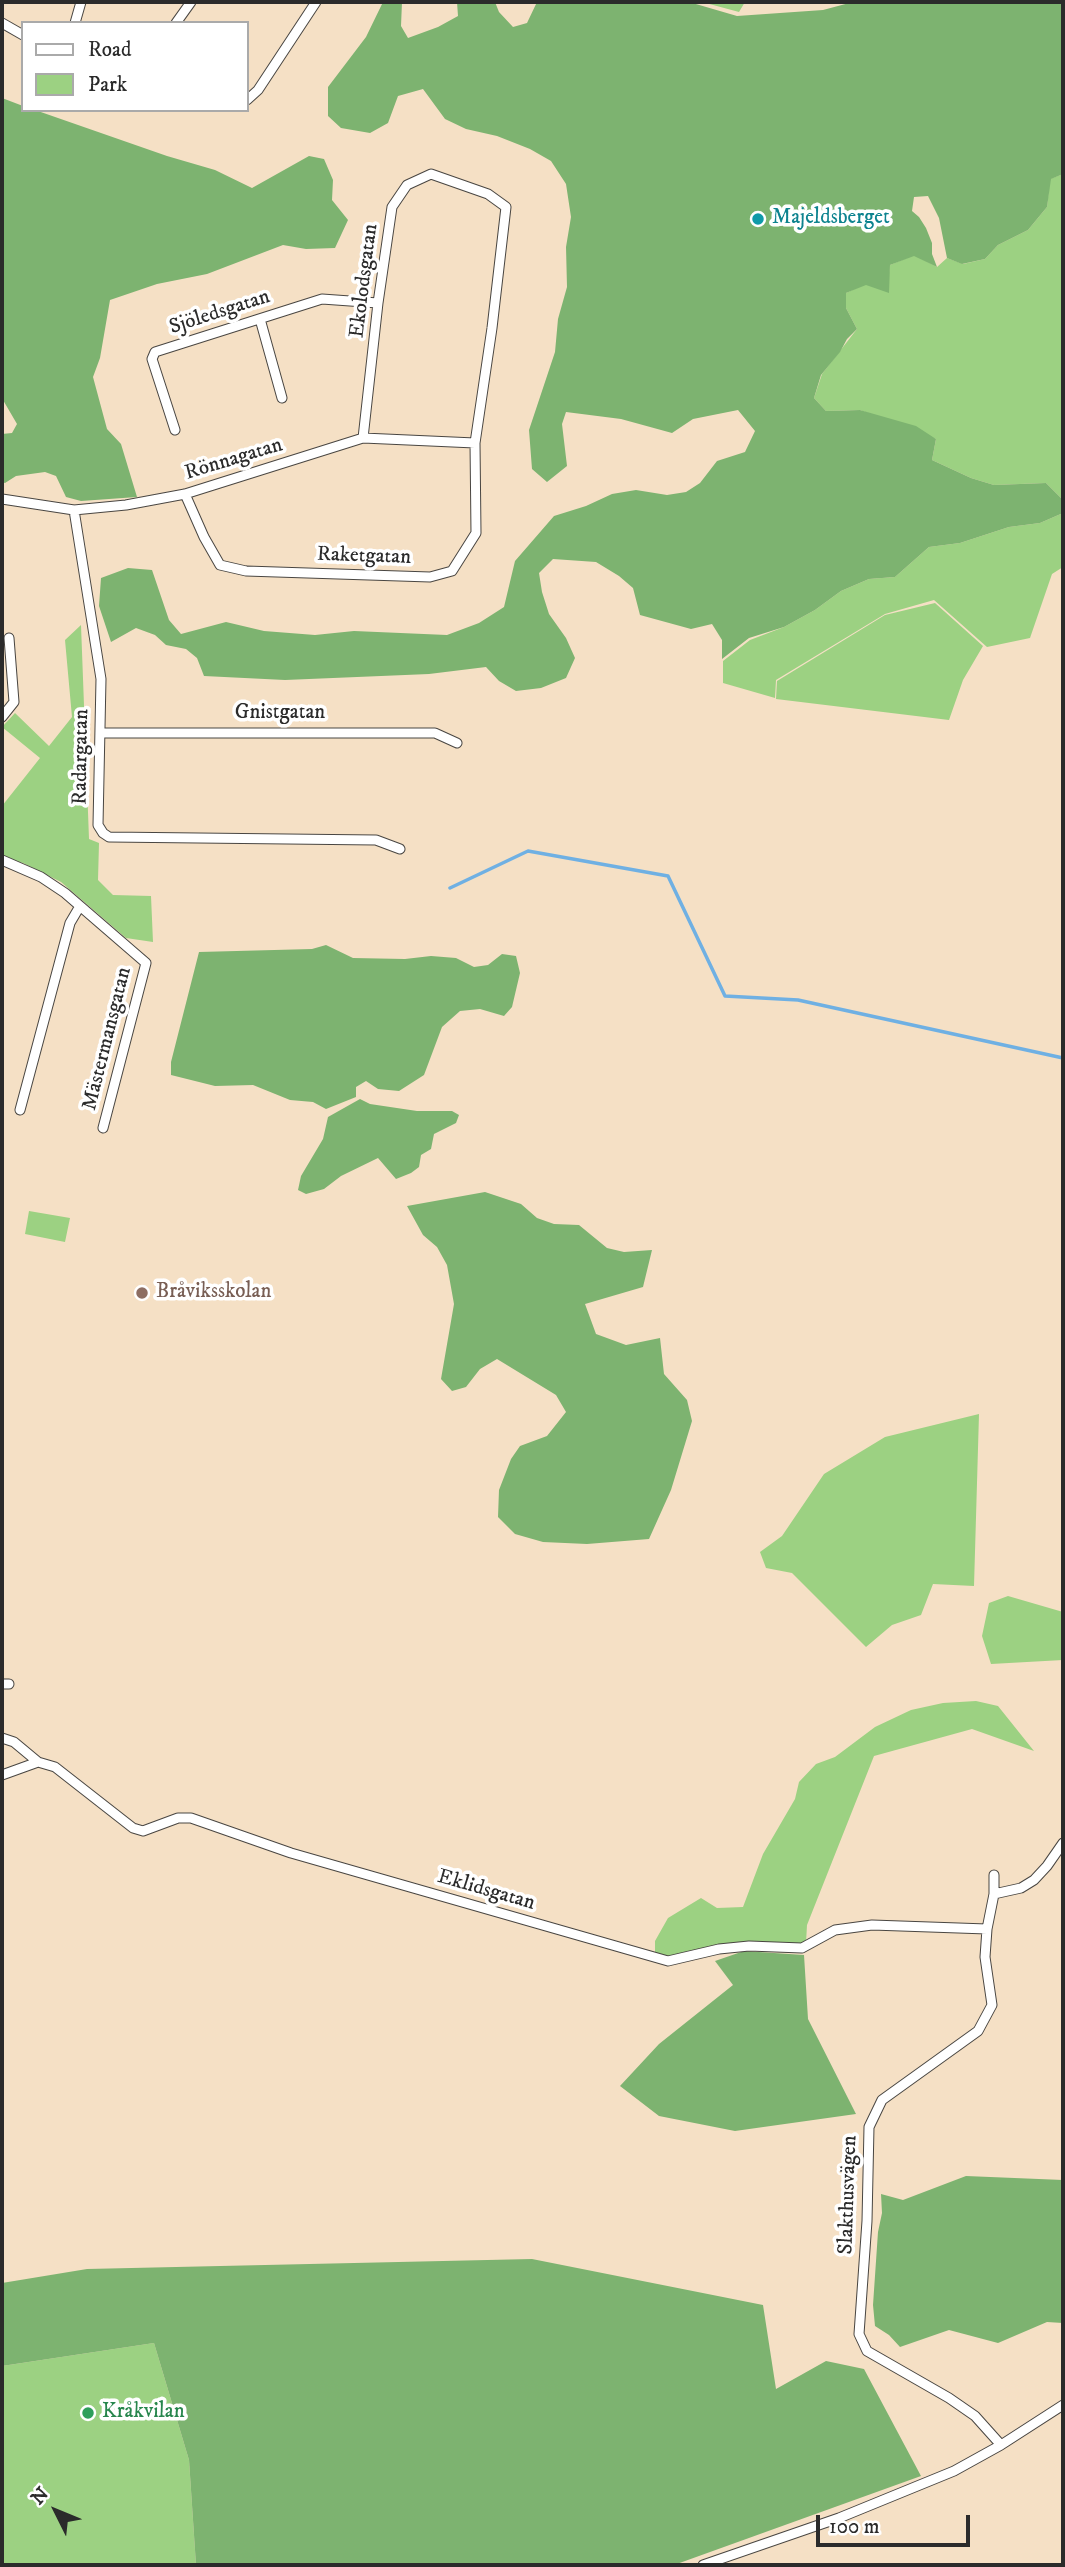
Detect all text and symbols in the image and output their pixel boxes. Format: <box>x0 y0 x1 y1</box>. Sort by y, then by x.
legend <box>21 21 248 112</box>
text: Road <box>88 37 132 63</box>
text: Park <box>88 72 127 98</box>
place label: Majeldsberget <box>772 206 890 232</box>
marker: Majeldsberget <box>750 211 766 227</box>
street label: Ekolodsgatan <box>345 222 385 340</box>
street label: Sjöledsgatan <box>166 285 274 341</box>
street label: Rönnagatan <box>182 433 286 487</box>
street label: Raketgatan <box>316 543 412 571</box>
street label: Gnistgatan <box>235 701 325 727</box>
street label: Radargatan <box>69 709 95 805</box>
street label: Mästermansgatan <box>78 965 138 1113</box>
place label: Bråviksskolan <box>156 1280 271 1306</box>
marker: Bråviksskolan <box>134 1285 150 1301</box>
street label: Eklidsgatan <box>434 1865 538 1917</box>
street label: Slakthusvägen <box>834 2135 864 2255</box>
place label: Kråkvilan <box>102 2400 185 2426</box>
marker: Kråkvilan <box>80 2405 96 2421</box>
north arrow <box>21 2476 91 2546</box>
text: N <box>27 2483 54 2510</box>
scale bar <box>820 2500 974 2544</box>
text: 100 m <box>829 2514 880 2540</box>

